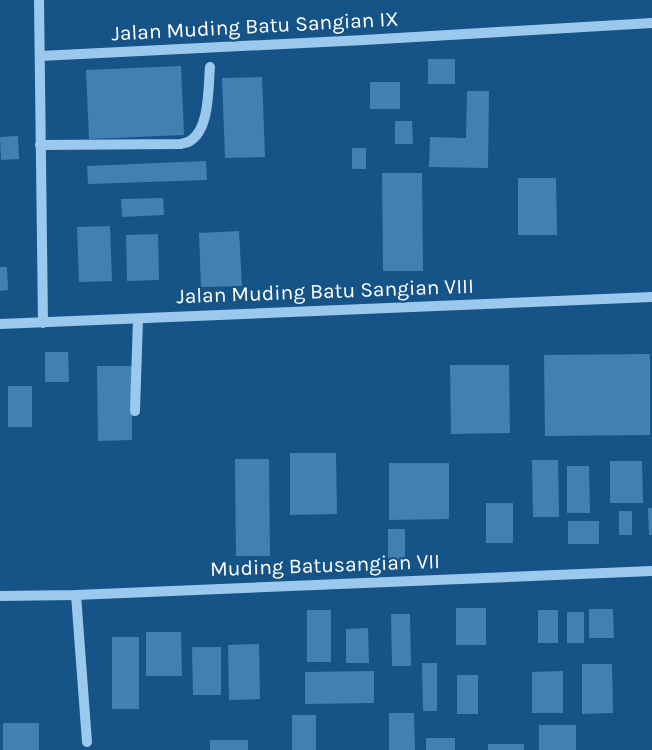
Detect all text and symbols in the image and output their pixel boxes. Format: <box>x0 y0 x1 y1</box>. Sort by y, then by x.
street label: Jalan Muding Batu Sangian IX <box>111 6 399 46</box>
street label: Jalan Muding Batu Sangian VIII <box>176 274 474 308</box>
street label: Muding Batusangian VII <box>210 549 440 581</box>

